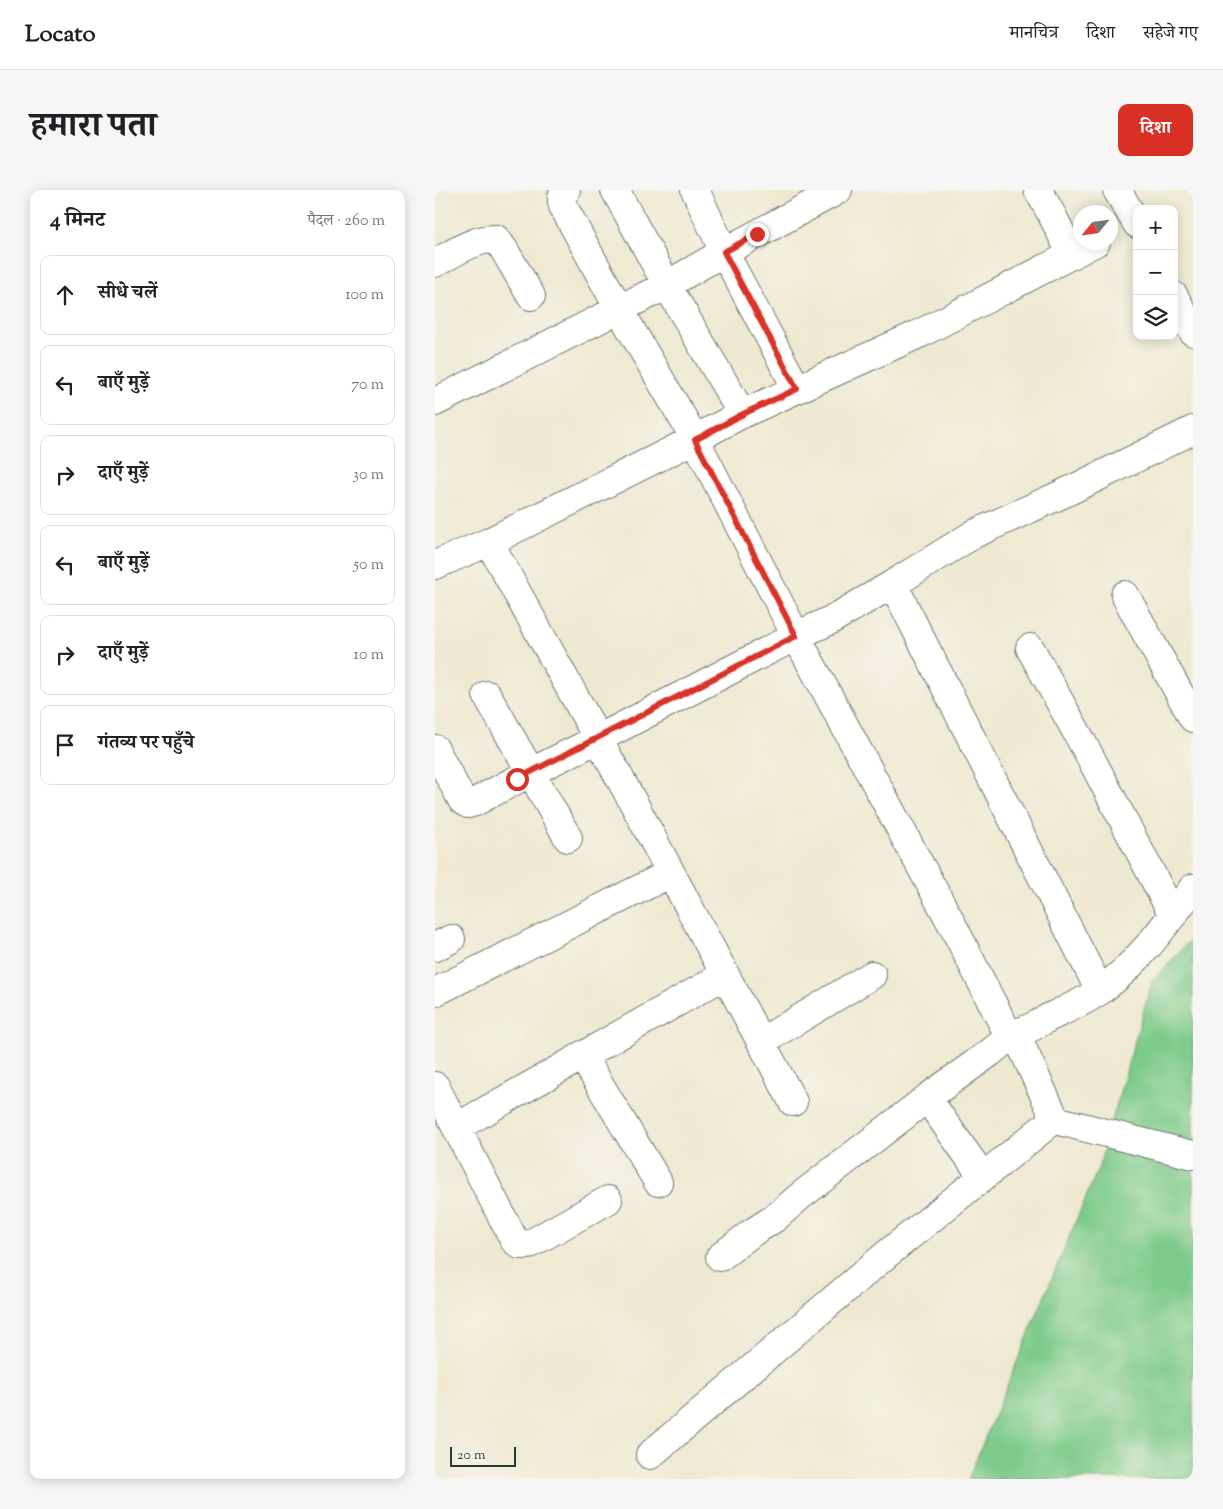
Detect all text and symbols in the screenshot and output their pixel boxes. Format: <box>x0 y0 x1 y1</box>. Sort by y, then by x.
text: Locato <box>25 18 96 52</box>
text: मानचित्र <box>1010 21 1058 47</box>
text: दिशा <box>1086 21 1115 47</box>
text: सहेजे गए <box>1143 21 1198 47</box>
text: हमारा पता <box>30 102 157 153</box>
button: दिशा <box>1118 104 1193 156</box>
north arrow <box>1073 205 1118 250</box>
map controls <box>1133 205 1178 340</box>
button: + <box>1133 205 1178 250</box>
text: 4 मिनट <box>50 206 105 236</box>
text: पैदल · 260 m <box>307 210 385 233</box>
route end <box>746 223 769 246</box>
button: − <box>1133 250 1178 295</box>
text: सीधे चलें <box>98 280 157 307</box>
icon: ahead <box>51 281 79 309</box>
text: 100 m <box>345 284 384 307</box>
button: layers <box>1133 295 1178 340</box>
text: बाएँ मुड़ें <box>98 370 149 397</box>
icon: left <box>51 371 79 399</box>
text: 70 m <box>351 374 384 397</box>
text: दाएँ मुड़ें <box>98 460 149 487</box>
icon: right <box>51 461 79 489</box>
text: 30 m <box>353 464 384 487</box>
text: बाएँ मुड़ें <box>98 550 149 577</box>
icon: left <box>51 551 79 579</box>
text: 50 m <box>353 554 384 577</box>
text: दाएँ मुड़ें <box>98 640 149 667</box>
icon: right <box>51 641 79 669</box>
text: 10 m <box>354 644 384 667</box>
text: गंतव्य पर पहुँचे <box>98 730 194 757</box>
icon: arrive <box>51 731 79 759</box>
route start <box>506 768 529 791</box>
scale bar <box>450 1444 516 1467</box>
text: 20 m <box>457 1446 486 1466</box>

